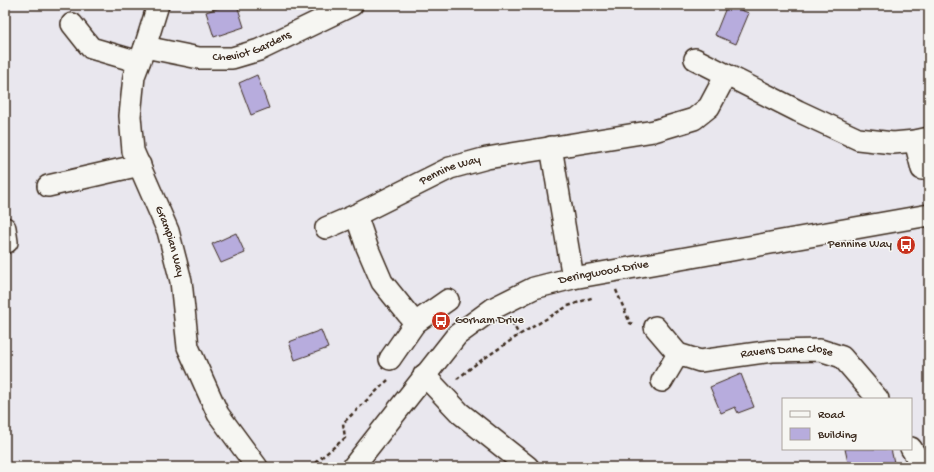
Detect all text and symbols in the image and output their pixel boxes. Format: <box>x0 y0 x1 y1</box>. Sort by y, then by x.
street label: Cheviot Gardens <box>212 28 294 65</box>
street label: Pennine Way <box>416 153 482 189</box>
street label: Grampian Way <box>151 204 187 278</box>
bus stop icon: Pennine Way <box>895 234 917 256</box>
place label: Pennine Way <box>827 238 892 252</box>
street label: Deringwood Drive <box>556 258 651 289</box>
bus stop icon: Gorham Drive <box>430 310 452 332</box>
place label: Gorham Drive <box>455 314 524 328</box>
street label: Ravens Dane Close <box>740 343 835 362</box>
legend <box>782 398 912 450</box>
text: Road <box>818 409 845 423</box>
text: Building <box>817 429 857 443</box>

